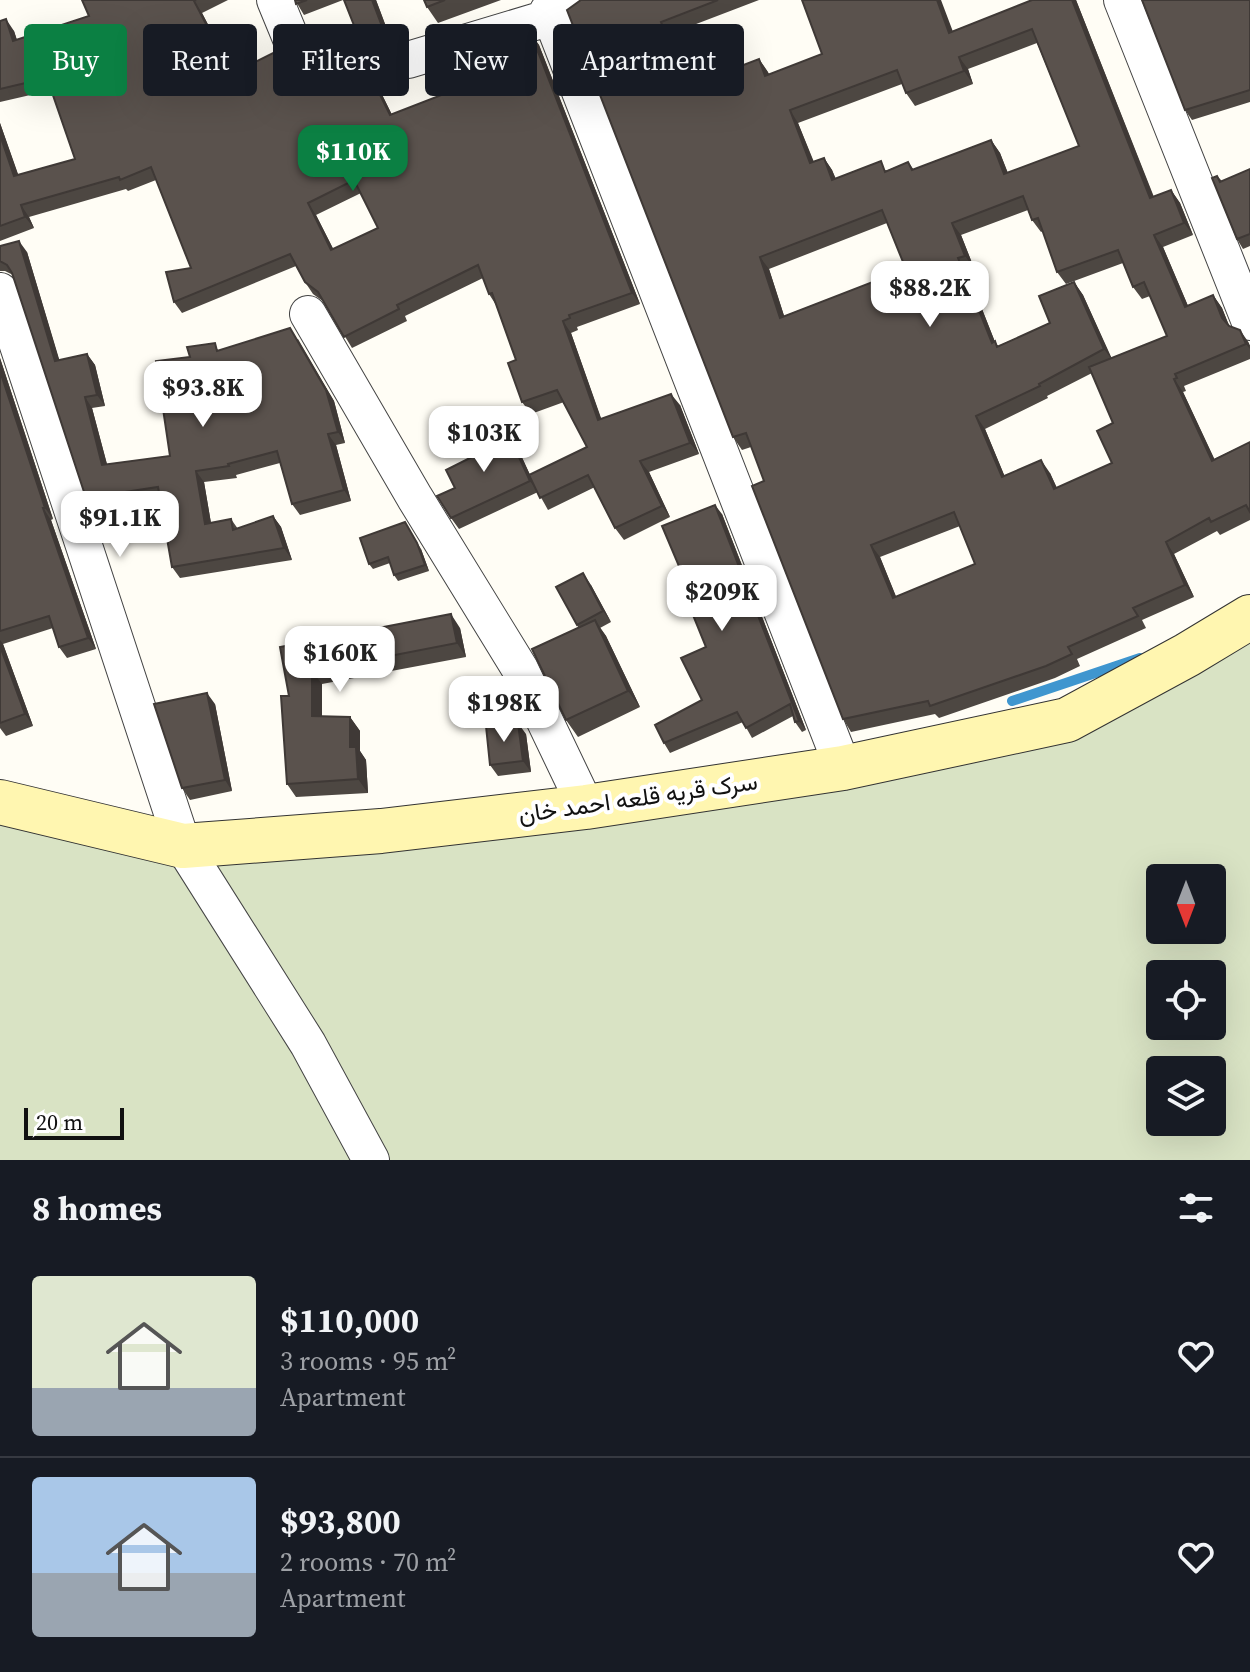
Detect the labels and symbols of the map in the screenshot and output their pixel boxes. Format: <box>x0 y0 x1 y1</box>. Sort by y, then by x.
pin: $110K <box>297 125 409 193</box>
pin: $88.2K <box>865 261 995 329</box>
pin: $93.8K <box>138 361 268 429</box>
pin: $103K <box>428 406 540 474</box>
pin: $91.1K <box>55 491 185 559</box>
pin: $209K <box>666 565 778 633</box>
pin: $160K <box>284 626 396 694</box>
pin: $198K <box>448 676 560 744</box>
street label: سرک قریه قلعه احمد خان <box>516 764 760 831</box>
north arrow <box>1146 864 1226 944</box>
scale bar <box>24 1104 124 1140</box>

